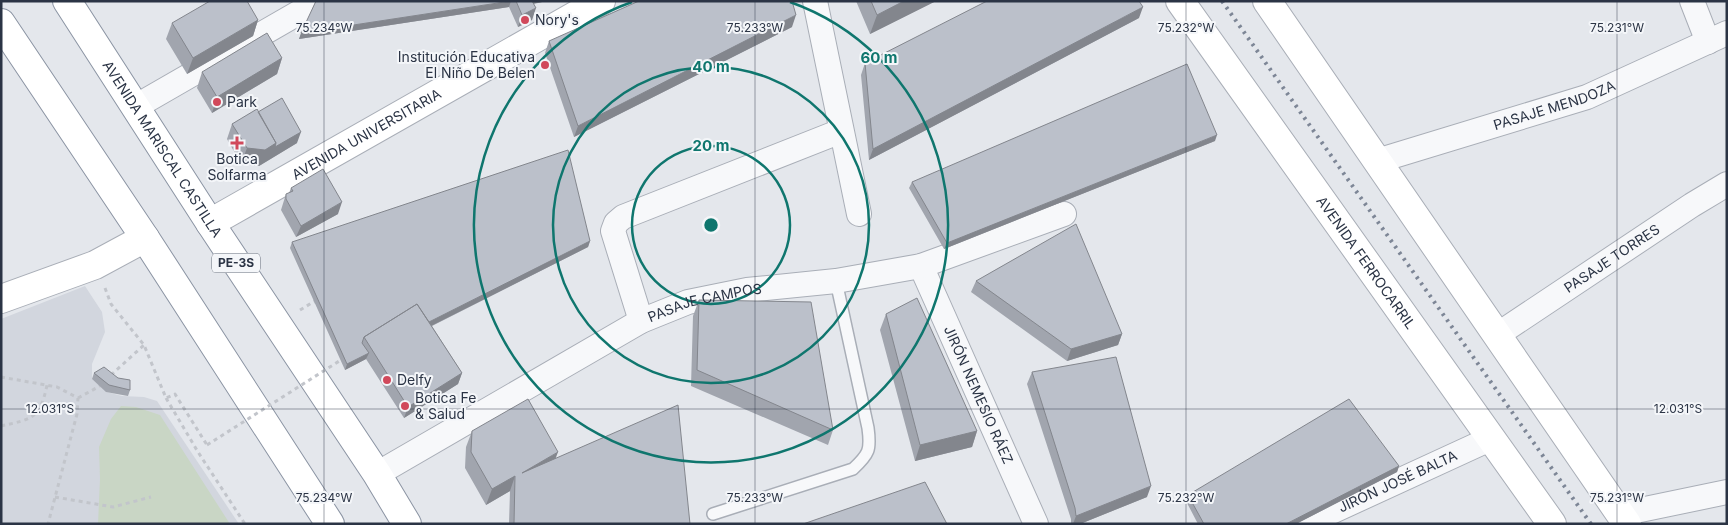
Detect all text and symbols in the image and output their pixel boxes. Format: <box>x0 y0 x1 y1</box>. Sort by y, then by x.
place label: Nory's <box>535 11 579 28</box>
marker: Nory's <box>519 14 531 26</box>
text: 75.234°W <box>296 20 352 35</box>
text: 75.233°W <box>727 20 783 35</box>
text: 75.232°W <box>1158 20 1214 35</box>
text: 75.231°W <box>1590 20 1644 35</box>
place label: Institución Educativa El Niño De Belen <box>398 48 535 81</box>
text: 60 m <box>860 48 898 67</box>
street label: AVENIDA MARISCAL CASTILLA <box>100 57 226 240</box>
text: 40 m <box>692 57 730 76</box>
marker: Institución Educativa El Niño De Belen <box>539 59 551 71</box>
street label: PASAJE MENDOZA <box>1491 76 1618 133</box>
street label: AVENIDA UNIVERSITARIA <box>289 84 444 183</box>
place label: Park <box>227 93 257 110</box>
marker: Park <box>211 96 223 108</box>
text: 20 m <box>693 136 729 155</box>
marker: Botica Solfarma <box>231 137 243 149</box>
place label: Botica Solfarma <box>207 150 267 183</box>
street label: AVENIDA FERROCARRIL <box>1313 193 1420 332</box>
centre of rings <box>702 216 720 234</box>
street label: PASAJE TORRES <box>1560 220 1663 296</box>
road number: PE-3S <box>212 254 260 272</box>
street label: PASAJE CAMPOS <box>645 280 762 325</box>
street label: JIRÓN NEMESIO RÁEZ <box>941 323 1017 466</box>
place label: Delfy <box>397 371 432 388</box>
marker: Delfy <box>381 374 393 386</box>
place label: Botica Fe & Salud <box>415 389 476 422</box>
marker: Botica Fe & Salud <box>399 400 411 412</box>
text: 12.031°S <box>26 401 74 416</box>
text: 12.031°S <box>1654 401 1702 416</box>
street label: JIRÓN JOSÉ BALTA <box>1335 446 1460 516</box>
text: 75.234°W <box>296 490 352 505</box>
text: 75.233°W <box>727 490 783 505</box>
text: 75.232°W <box>1158 490 1214 505</box>
text: 75.231°W <box>1590 490 1644 505</box>

